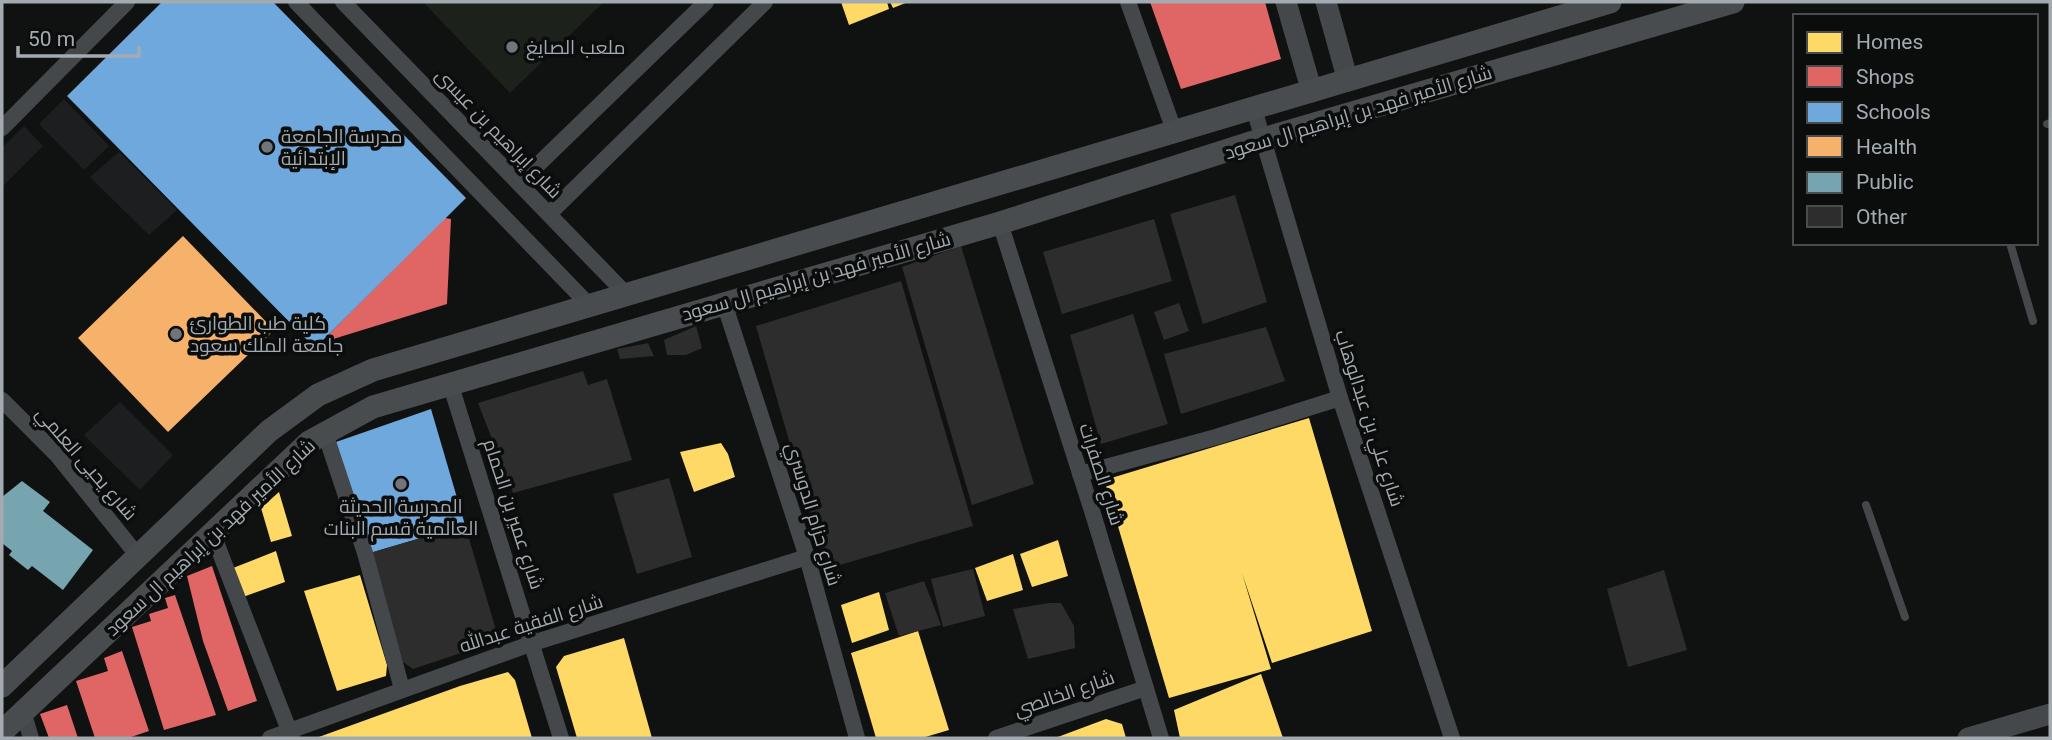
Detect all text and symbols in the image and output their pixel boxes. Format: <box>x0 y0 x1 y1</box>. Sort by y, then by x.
scale bar <box>18 14 138 58</box>
legend <box>1793 14 2038 245</box>
text: 50 m <box>28 27 75 51</box>
text: Homes <box>1856 30 1923 54</box>
place label: ملعب الصايغ <box>526 36 626 61</box>
marker: ملعب الصايغ <box>504 39 520 55</box>
street label: شارع الأمير فهد بن إبراهيم ال سعود <box>1222 61 1495 166</box>
street label: شارع إبراهيم بن عيسى <box>429 64 567 204</box>
text: Shops <box>1856 65 1915 89</box>
text: Schools <box>1856 100 1931 124</box>
place label: مدرسة الجامعة الإبتدائية <box>281 125 402 170</box>
text: Health <box>1856 135 1917 159</box>
marker: مدرسة الجامعة الإبتدائية <box>259 139 275 155</box>
text: Public <box>1856 170 1914 194</box>
text: Other <box>1856 205 1907 229</box>
street label: شارع الأمير فهد بن إبراهيم ال سعود <box>679 227 954 328</box>
place label: كلية طب الطوارئ جامعة الملك سعود <box>190 312 343 357</box>
marker: كلية طب الطوارئ جامعة الملك سعود <box>168 326 184 342</box>
street label: شارع علي بن عبدالوهاب <box>1327 327 1409 510</box>
street label: شارع يحيى العلمي <box>29 402 142 527</box>
street label: شارع الصفرات <box>1072 420 1129 529</box>
street label: شارع الأمير فهد بن إبراهيم ال سعود <box>101 434 321 642</box>
street label: شارع عمير بن الحمام <box>476 436 549 593</box>
street label: شارع حزام الدوسري <box>778 440 846 589</box>
marker: المدرسة الحديثة العالمية قسم البنات <box>393 476 409 492</box>
place label: المدرسة الحديثة العالمية قسم البنات <box>324 495 478 542</box>
street label: شارع الفقية عبدالله <box>456 588 606 659</box>
street label: شارع الخالصي <box>1011 666 1119 724</box>

